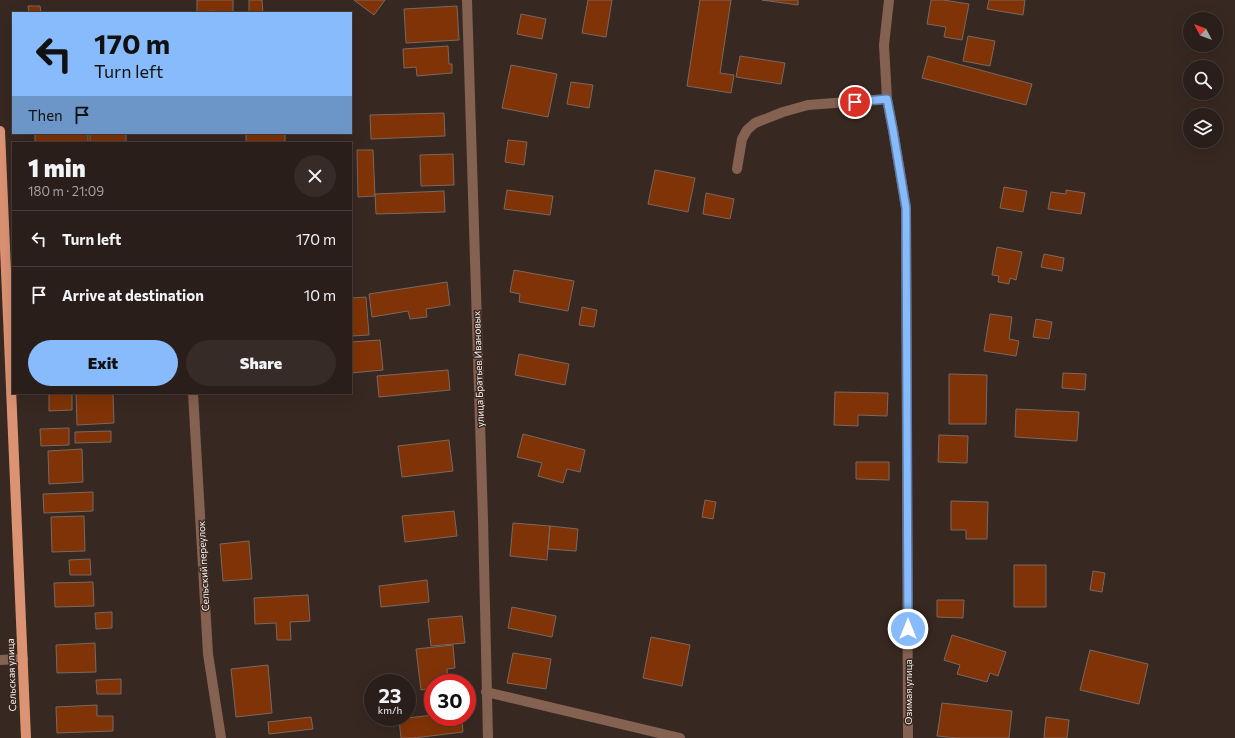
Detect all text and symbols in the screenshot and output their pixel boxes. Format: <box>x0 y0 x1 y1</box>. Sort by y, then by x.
north arrow <box>1183 12 1223 52</box>
map controls <box>1183 12 1223 148</box>
text: 170 m <box>94 26 170 60</box>
icon: left <box>28 28 80 80</box>
text: Turn left <box>94 60 163 82</box>
button: search <box>1183 60 1223 100</box>
pin <box>838 85 872 119</box>
icon: arrive <box>844 91 866 113</box>
icon: arrive <box>71 104 93 126</box>
text: Then <box>28 106 63 124</box>
button: layers <box>1183 108 1223 148</box>
text: 1 min <box>28 153 86 182</box>
button: close <box>294 155 336 197</box>
text: 180 m · 21:09 <box>28 183 104 199</box>
icon: left <box>28 228 50 250</box>
text: Turn left <box>62 230 121 248</box>
text: 170 m <box>296 230 336 248</box>
icon: arrive <box>28 284 50 306</box>
text: Arrive at destination <box>62 286 204 304</box>
text: 10 m <box>304 286 336 304</box>
street label: улица Братьев Ивановых <box>470 310 486 427</box>
button: Exit <box>28 340 178 386</box>
button: Share <box>186 340 336 386</box>
street label: Сельский переулок <box>195 520 211 612</box>
position arrow <box>887 608 929 650</box>
street label: Сельская улица <box>4 638 18 712</box>
street label: Озимая улица <box>902 659 914 725</box>
speed limit sign: 30 <box>424 674 476 726</box>
text: 23 <box>378 683 402 707</box>
text: km/h <box>378 704 402 716</box>

